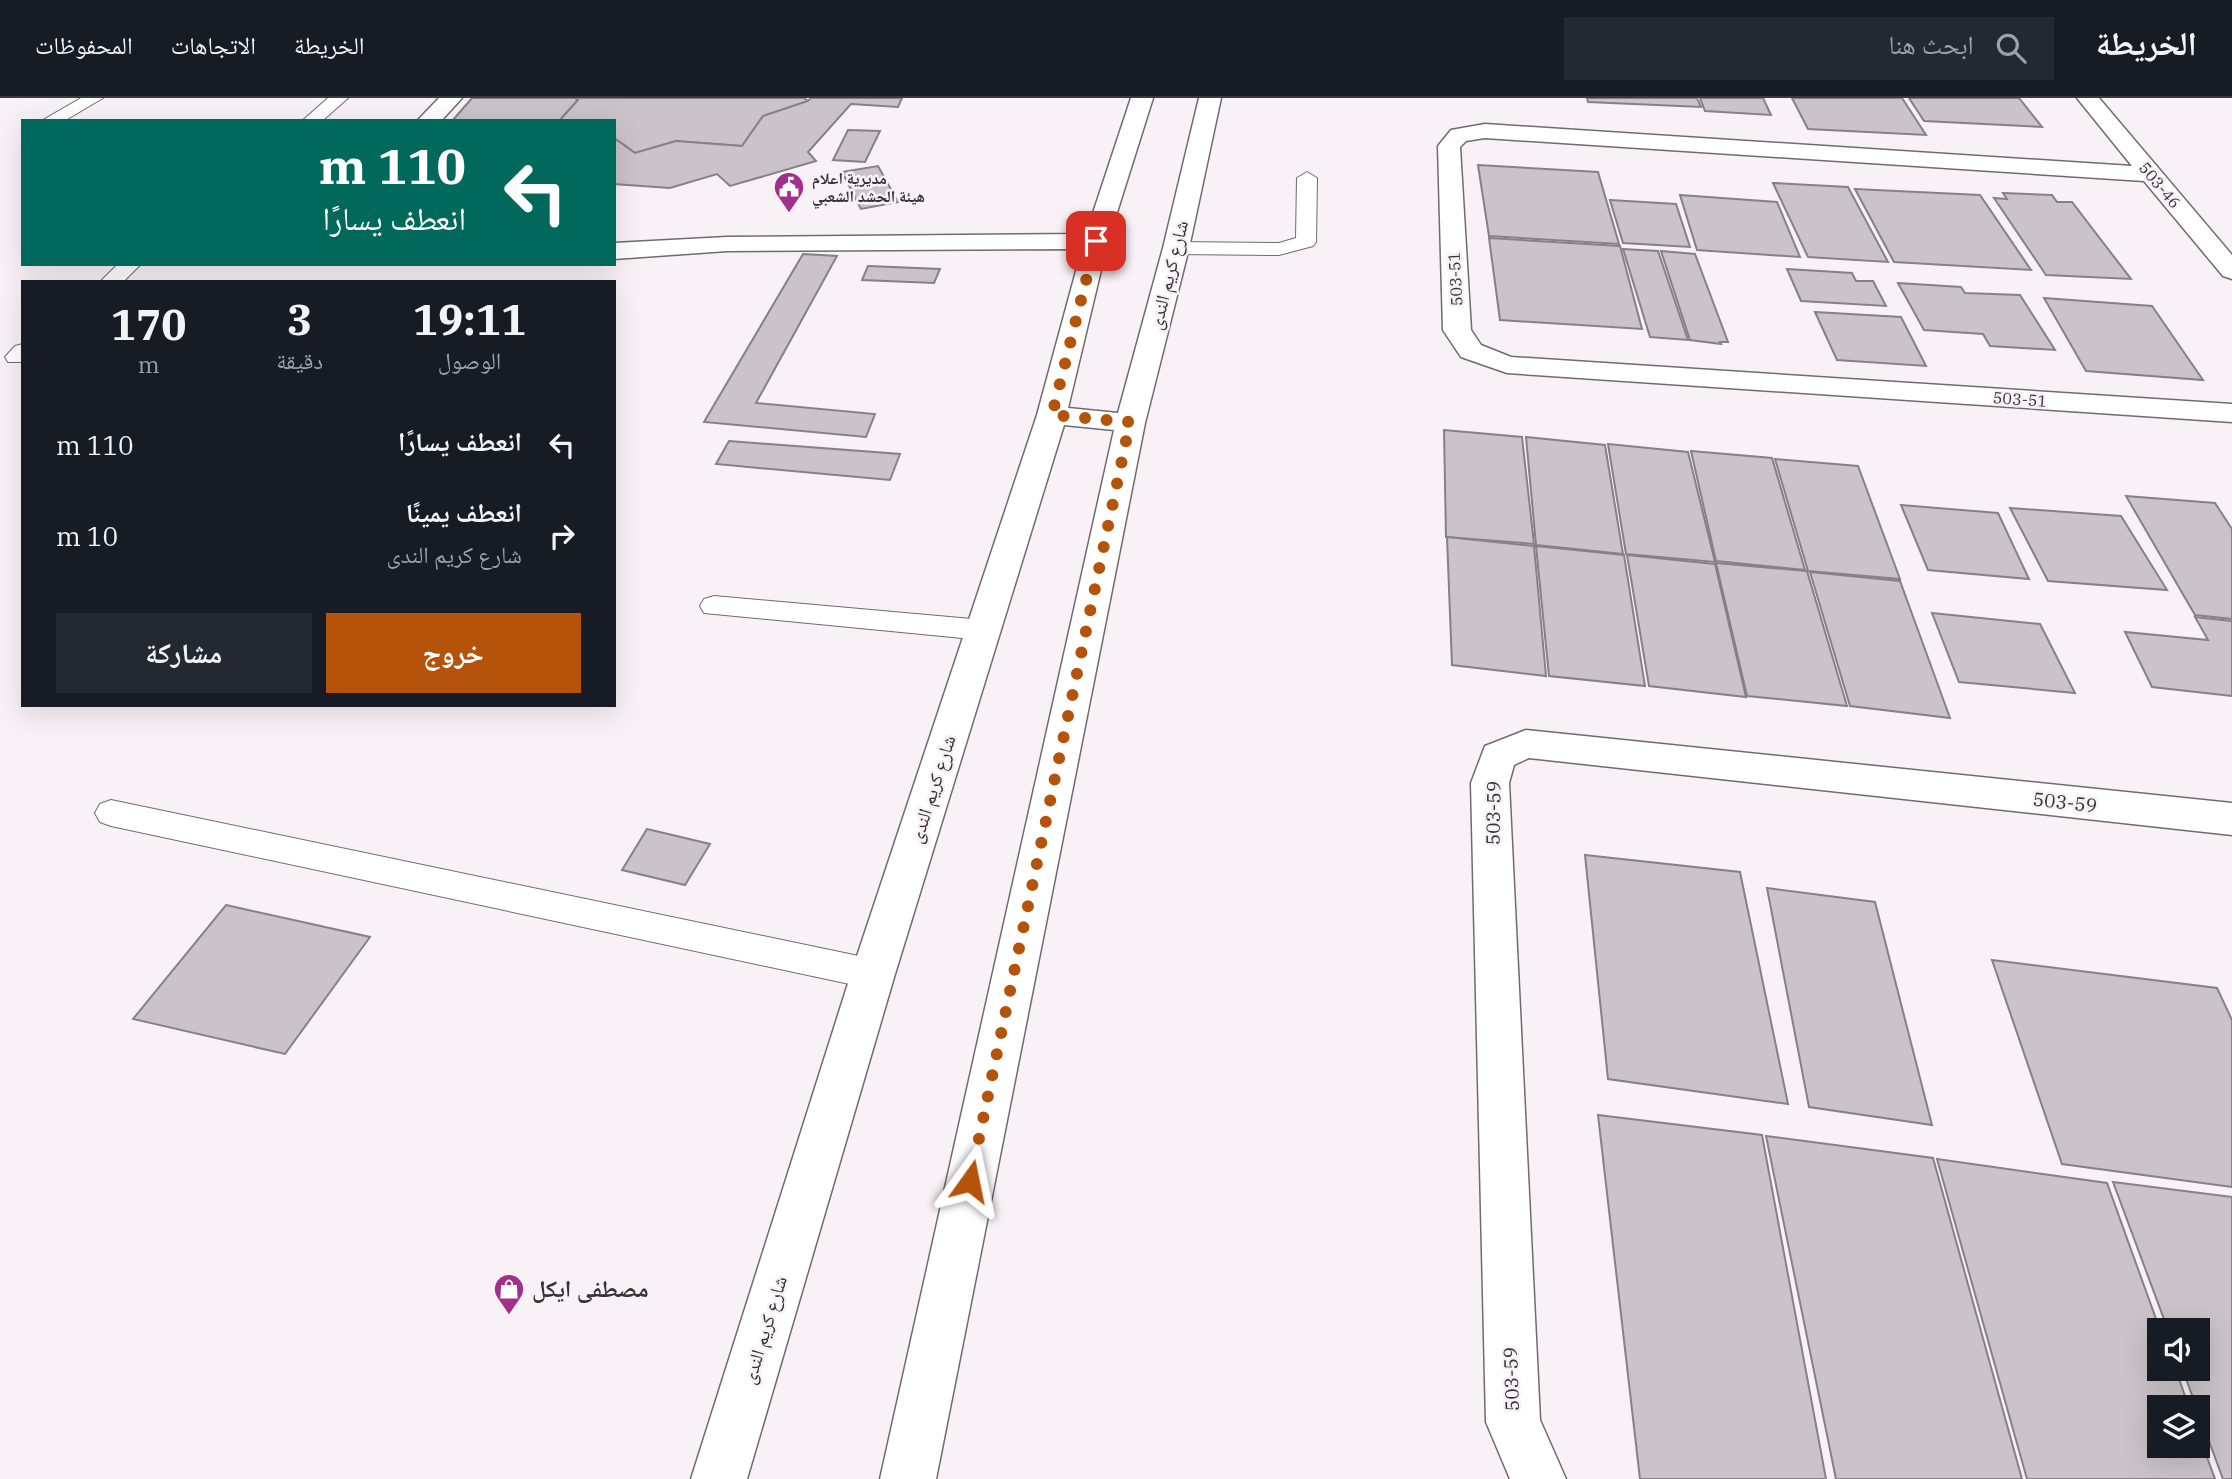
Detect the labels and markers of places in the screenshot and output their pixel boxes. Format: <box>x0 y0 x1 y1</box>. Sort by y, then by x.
place label: مديرية اعلام هيئة الحشد الشعبي <box>812 168 925 209</box>
public building icon: مديرية اعلام هيئة الحشد الشعبي <box>772 170 806 214</box>
pin <box>1066 211 1126 271</box>
shop icon: مصطفى ايكل <box>492 1272 526 1316</box>
place label: مصطفى ايكل <box>532 1273 649 1303</box>

